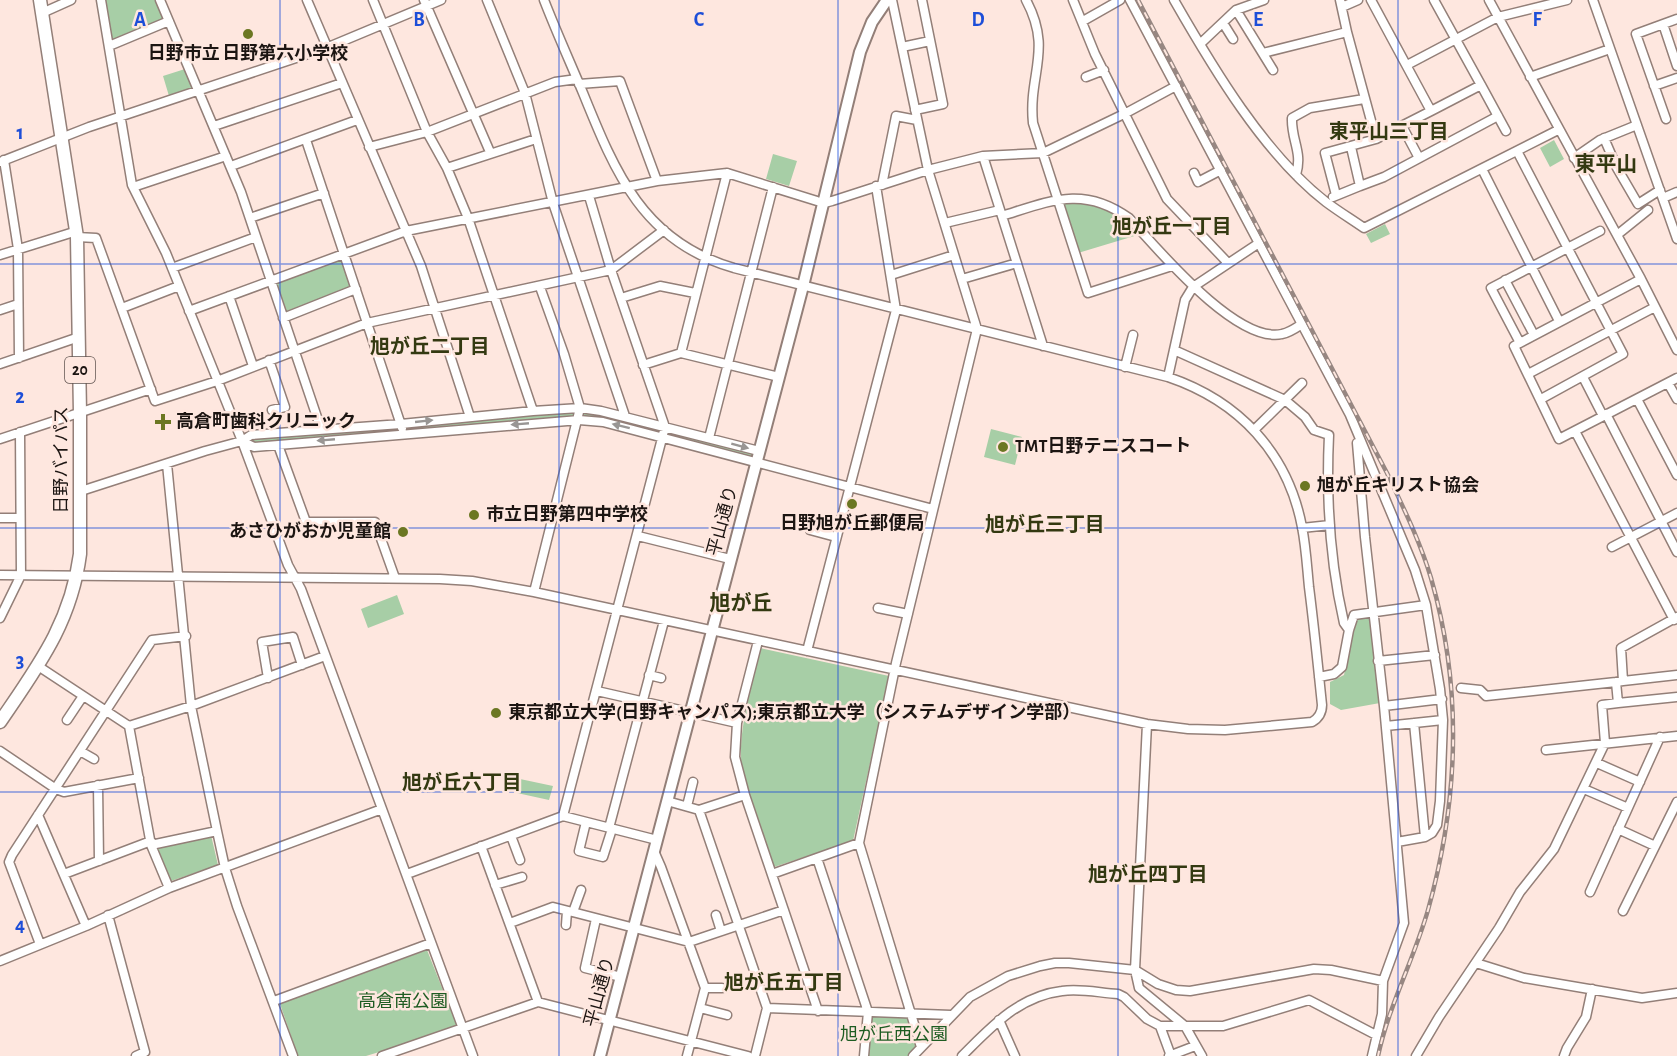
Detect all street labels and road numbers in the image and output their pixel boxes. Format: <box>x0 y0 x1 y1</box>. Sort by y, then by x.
road number: 20 <box>65 357 95 383</box>
street label: 日野バイパス <box>52 406 71 514</box>
street label: 平山通り <box>704 484 741 558</box>
street label: 平山通り <box>581 955 618 1029</box>

